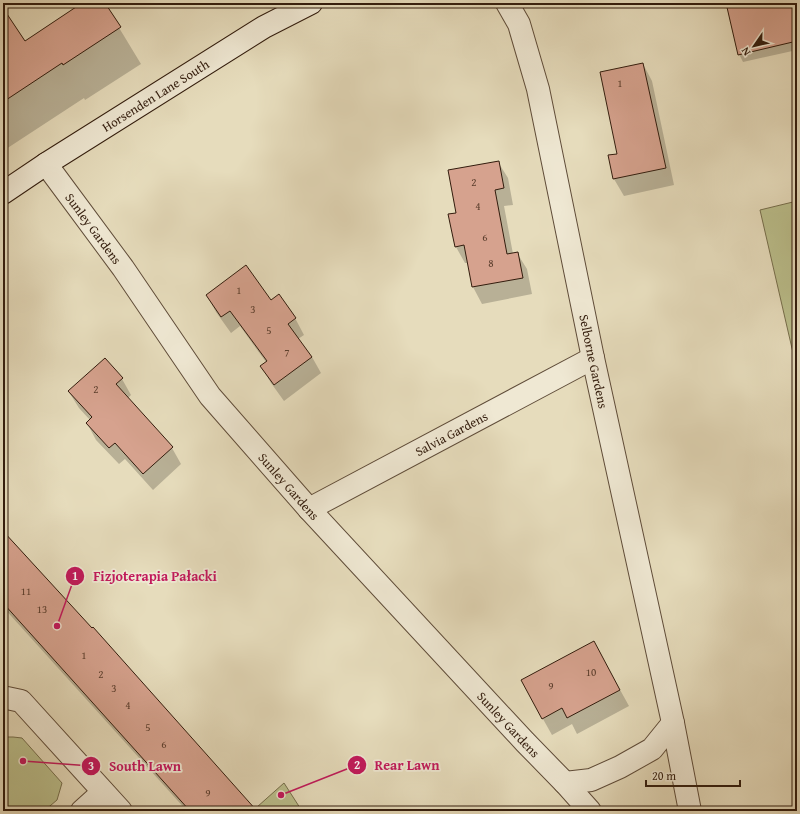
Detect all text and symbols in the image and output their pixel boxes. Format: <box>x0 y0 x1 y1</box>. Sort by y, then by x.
north arrow <box>734 26 774 66</box>
text: N <box>737 44 754 59</box>
street label: Horsenden Lane South <box>98 54 213 136</box>
house number: 1 <box>617 75 623 91</box>
house number: 2 <box>471 174 477 190</box>
street label: Sunley Gardens <box>61 189 126 268</box>
house number: 4 <box>475 198 481 214</box>
house number: 6 <box>482 229 488 245</box>
house number: 8 <box>488 255 494 271</box>
house number: 1 <box>236 282 242 298</box>
house number: 3 <box>250 301 256 317</box>
street label: Selborne Gardens <box>575 313 613 410</box>
house number: 5 <box>266 322 272 338</box>
house number: 7 <box>284 344 290 360</box>
house number: 2 <box>93 381 99 397</box>
street label: Salvia Gardens <box>411 406 491 461</box>
street label: Sunley Gardens <box>254 448 324 524</box>
callout: Fizjoterapia Pałacki <box>65 563 225 589</box>
text: Fizjoterapia Pałacki <box>93 566 218 586</box>
text: 1 <box>72 567 78 584</box>
house number: 11 <box>21 583 31 599</box>
house number: 13 <box>37 601 47 617</box>
house number: 1 <box>81 647 87 663</box>
house number: 10 <box>586 664 596 680</box>
house number: 2 <box>98 666 104 682</box>
house number: 9 <box>548 678 554 694</box>
house number: 3 <box>111 680 117 696</box>
street label: Sunley Gardens <box>473 687 544 762</box>
house number: 4 <box>125 697 131 713</box>
house number: 5 <box>145 719 151 735</box>
house number: 6 <box>161 736 167 752</box>
callout: Rear Lawn <box>347 752 447 778</box>
callout: South Lawn <box>81 753 189 779</box>
text: Rear Lawn <box>375 755 440 775</box>
text: South Lawn <box>109 756 182 776</box>
text: 2 <box>354 756 360 773</box>
text: 3 <box>88 757 94 774</box>
scale bar <box>646 762 740 788</box>
text: 20 m <box>652 767 676 784</box>
house number: 9 <box>205 785 211 801</box>

